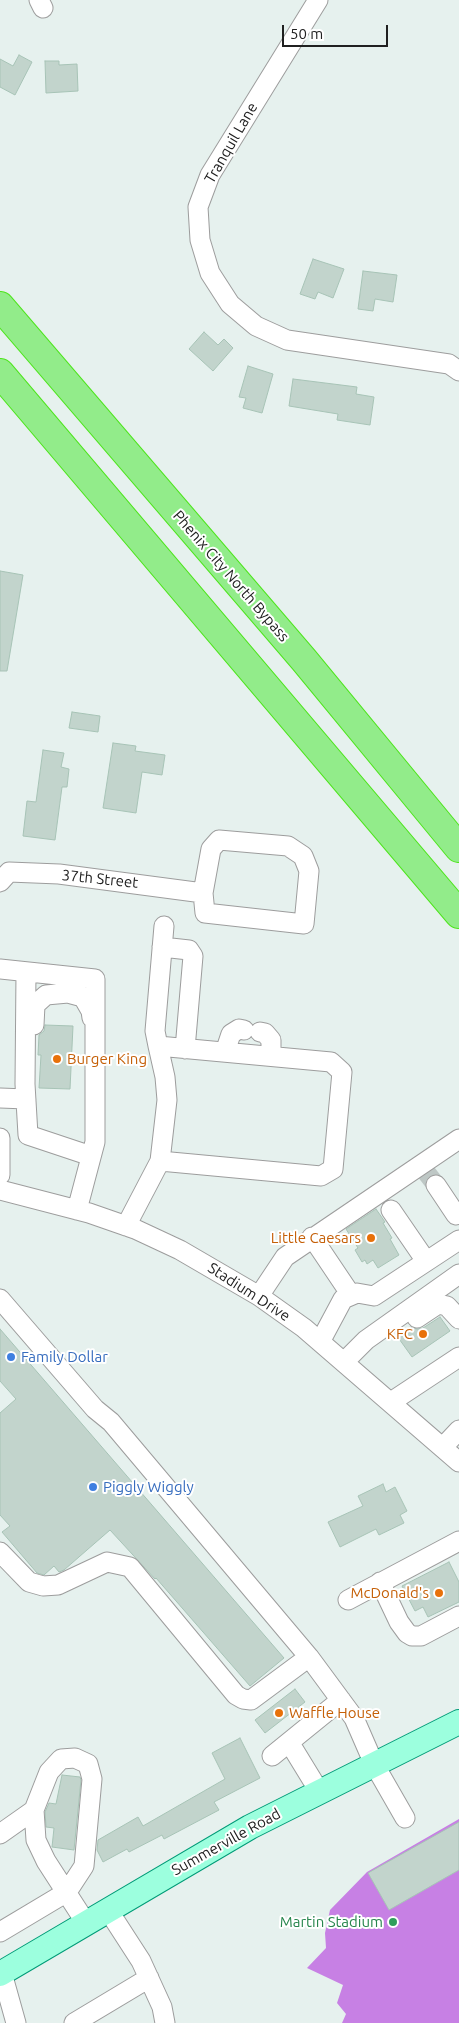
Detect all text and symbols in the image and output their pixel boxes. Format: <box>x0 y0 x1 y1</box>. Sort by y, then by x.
scale bar <box>284 15 390 47</box>
text: 50 m <box>290 25 323 42</box>
street label: Tranquil Lane <box>201 99 261 187</box>
street label: Phenix City North Bypass <box>169 507 293 645</box>
street label: 37th Street <box>61 866 139 892</box>
place label: Burger King <box>67 1050 147 1068</box>
marker: Burger King <box>51 1053 63 1065</box>
place label: Little Caesars <box>271 1229 361 1247</box>
marker: Little Caesars <box>365 1232 377 1244</box>
street label: Stadium Drive <box>205 1259 293 1325</box>
place label: KFC <box>387 1325 413 1343</box>
marker: KFC <box>417 1328 429 1340</box>
place label: Family Dollar <box>21 1348 108 1366</box>
marker: Family Dollar <box>5 1351 17 1363</box>
place label: Piggly Wiggly <box>103 1478 194 1496</box>
marker: Piggly Wiggly <box>87 1481 99 1493</box>
place label: McDonald's <box>351 1584 429 1602</box>
marker: McDonald's <box>433 1587 445 1599</box>
place label: Waffle House <box>289 1704 380 1722</box>
marker: Waffle House <box>273 1707 285 1719</box>
street label: Summerville Road <box>168 1805 284 1879</box>
place label: Martin Stadium <box>280 1913 383 1931</box>
marker: Martin Stadium <box>387 1916 399 1928</box>

